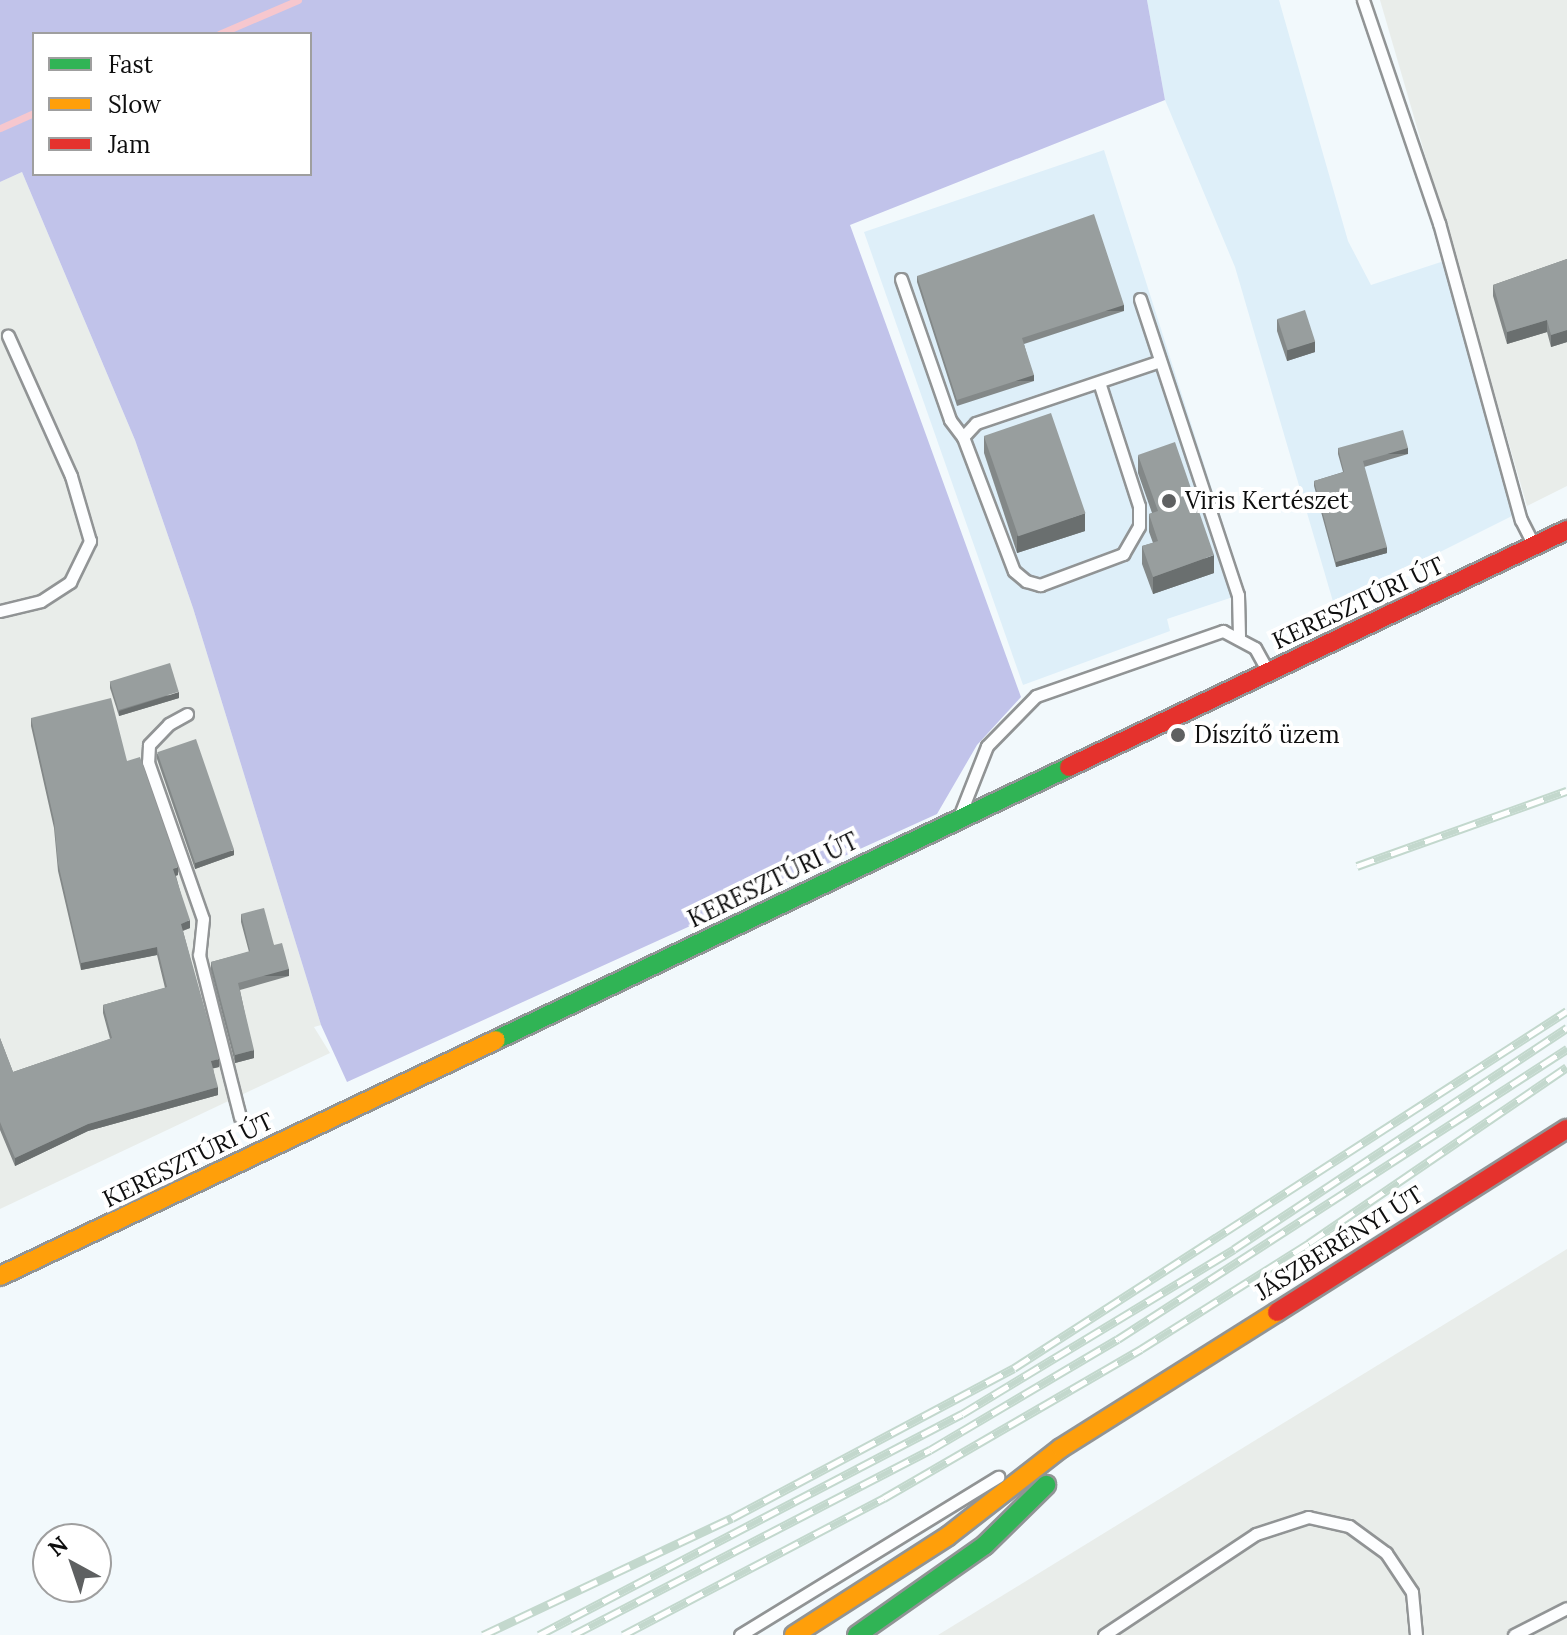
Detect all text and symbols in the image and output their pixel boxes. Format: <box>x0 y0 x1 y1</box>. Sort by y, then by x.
legend <box>32 32 312 176</box>
text: Fast <box>108 49 153 80</box>
text: Slow <box>108 89 161 120</box>
text: Jam <box>108 129 150 160</box>
place label: Viris Kertészet <box>1185 487 1349 515</box>
marker: Viris Kertészet <box>1160 492 1178 510</box>
street label: KERESZTÚRI ÚT <box>1268 551 1448 655</box>
place label: Díszítő üzem <box>1194 721 1340 749</box>
marker: Díszítő üzem <box>1169 726 1187 744</box>
street label: KERESZTÚRI ÚT <box>683 826 863 934</box>
street label: KERESZTÚRI ÚT <box>98 1106 278 1214</box>
street label: JÁSZBERÉNYI ÚT <box>1250 1180 1428 1306</box>
north arrow <box>32 1523 112 1603</box>
text: N <box>42 1530 73 1562</box>

